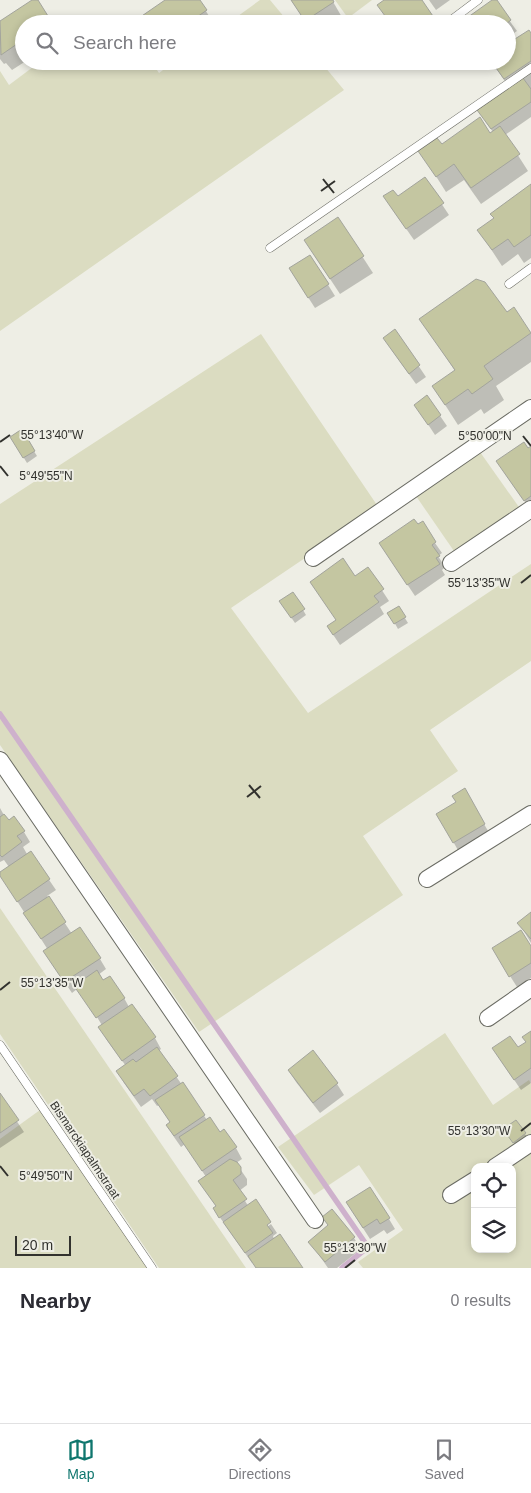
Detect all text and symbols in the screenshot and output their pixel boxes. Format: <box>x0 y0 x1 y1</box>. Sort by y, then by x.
search box <box>15 15 516 70</box>
icon: search <box>33 29 61 57</box>
text: Search here <box>73 32 177 53</box>
text: 55°13'40"W <box>21 428 84 442</box>
text: 5°50'00"N <box>458 429 512 443</box>
text: 5°49'55"N <box>19 469 73 483</box>
text: 55°13'35"W <box>448 576 511 590</box>
text: 55°13'35"W <box>21 976 84 990</box>
street label: Bismarckiapalmstraat <box>47 1099 123 1202</box>
text: 55°13'30"W <box>448 1124 511 1138</box>
map controls <box>471 1163 516 1253</box>
button: locate <box>471 1163 516 1208</box>
text: 5°49'50"N <box>19 1169 73 1183</box>
button: layers <box>471 1208 516 1253</box>
scale bar <box>15 1233 71 1256</box>
text: 20 m <box>22 1237 53 1253</box>
text: 55°13'30"W <box>324 1241 387 1255</box>
text: Nearby <box>20 1289 91 1312</box>
text: 0 results <box>451 1292 511 1309</box>
tab: Map <box>67 1436 95 1482</box>
tab: Directions <box>229 1436 291 1482</box>
tab: Saved <box>424 1436 464 1482</box>

